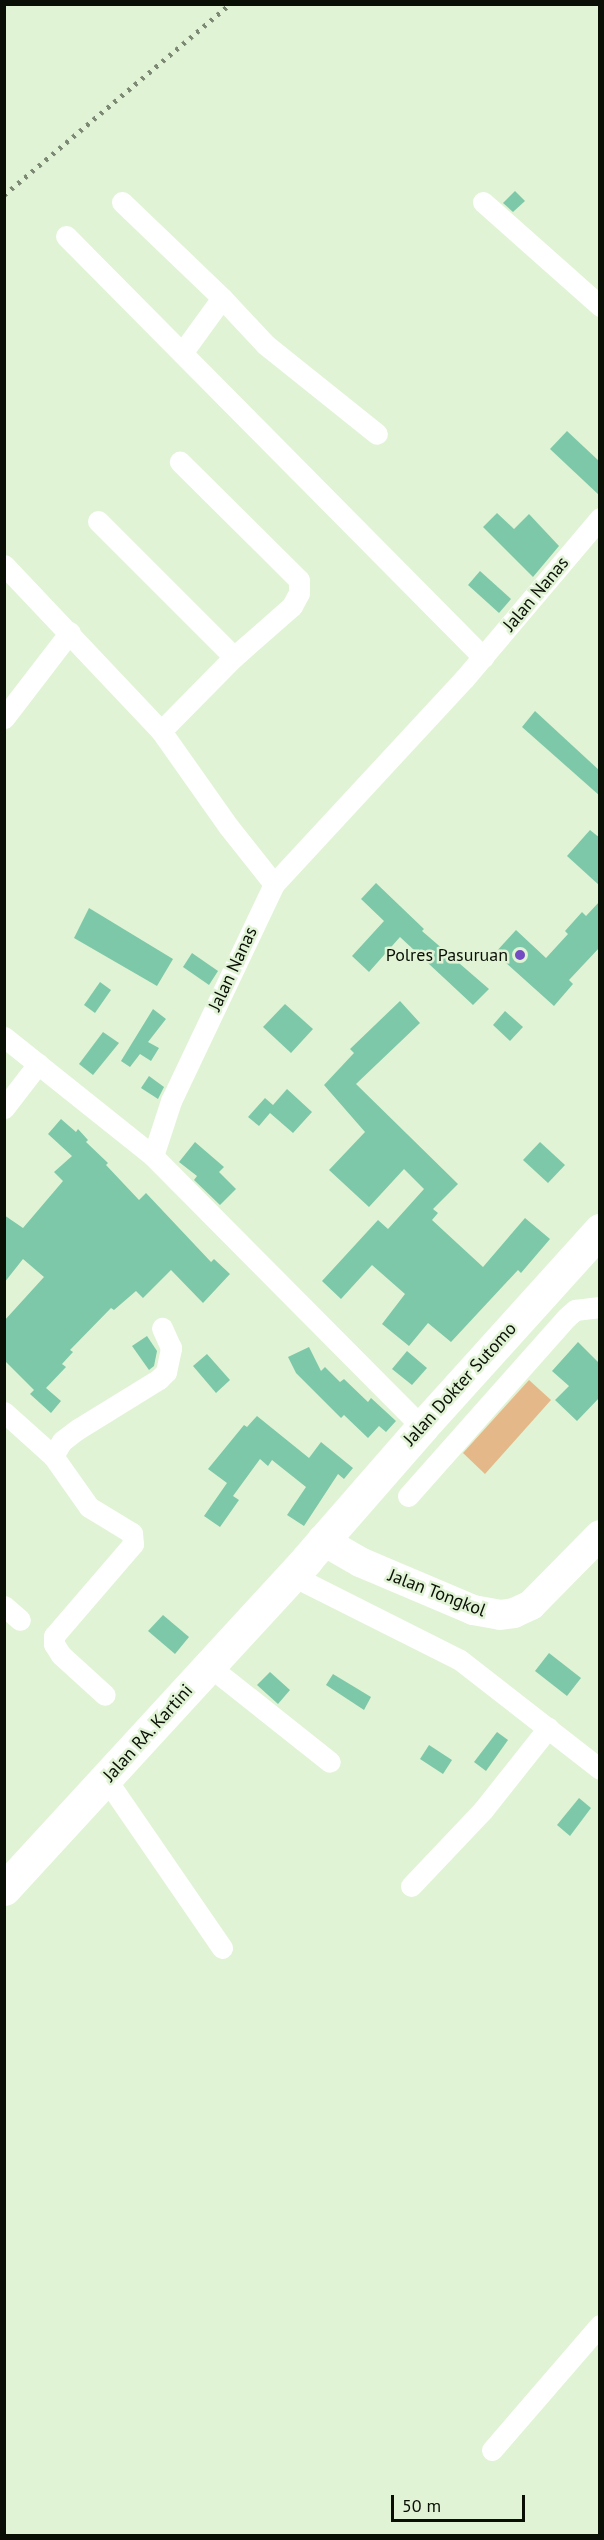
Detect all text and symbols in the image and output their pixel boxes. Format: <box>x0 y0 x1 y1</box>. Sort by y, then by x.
street label: Jalan Nanas <box>499 552 573 636</box>
street label: Jalan Nanas <box>204 923 262 1015</box>
place label: Polres Pasuruan <box>386 944 508 966</box>
marker: Polres Pasuruan <box>513 948 527 962</box>
street label: Jalan Dokter Sutomo <box>399 1318 521 1450</box>
street label: Jalan Tongkol <box>385 1564 489 1622</box>
street label: Jalan RA. Kartini <box>98 1679 198 1787</box>
scale bar <box>394 2483 528 2521</box>
text: 50 m <box>402 2494 441 2517</box>

